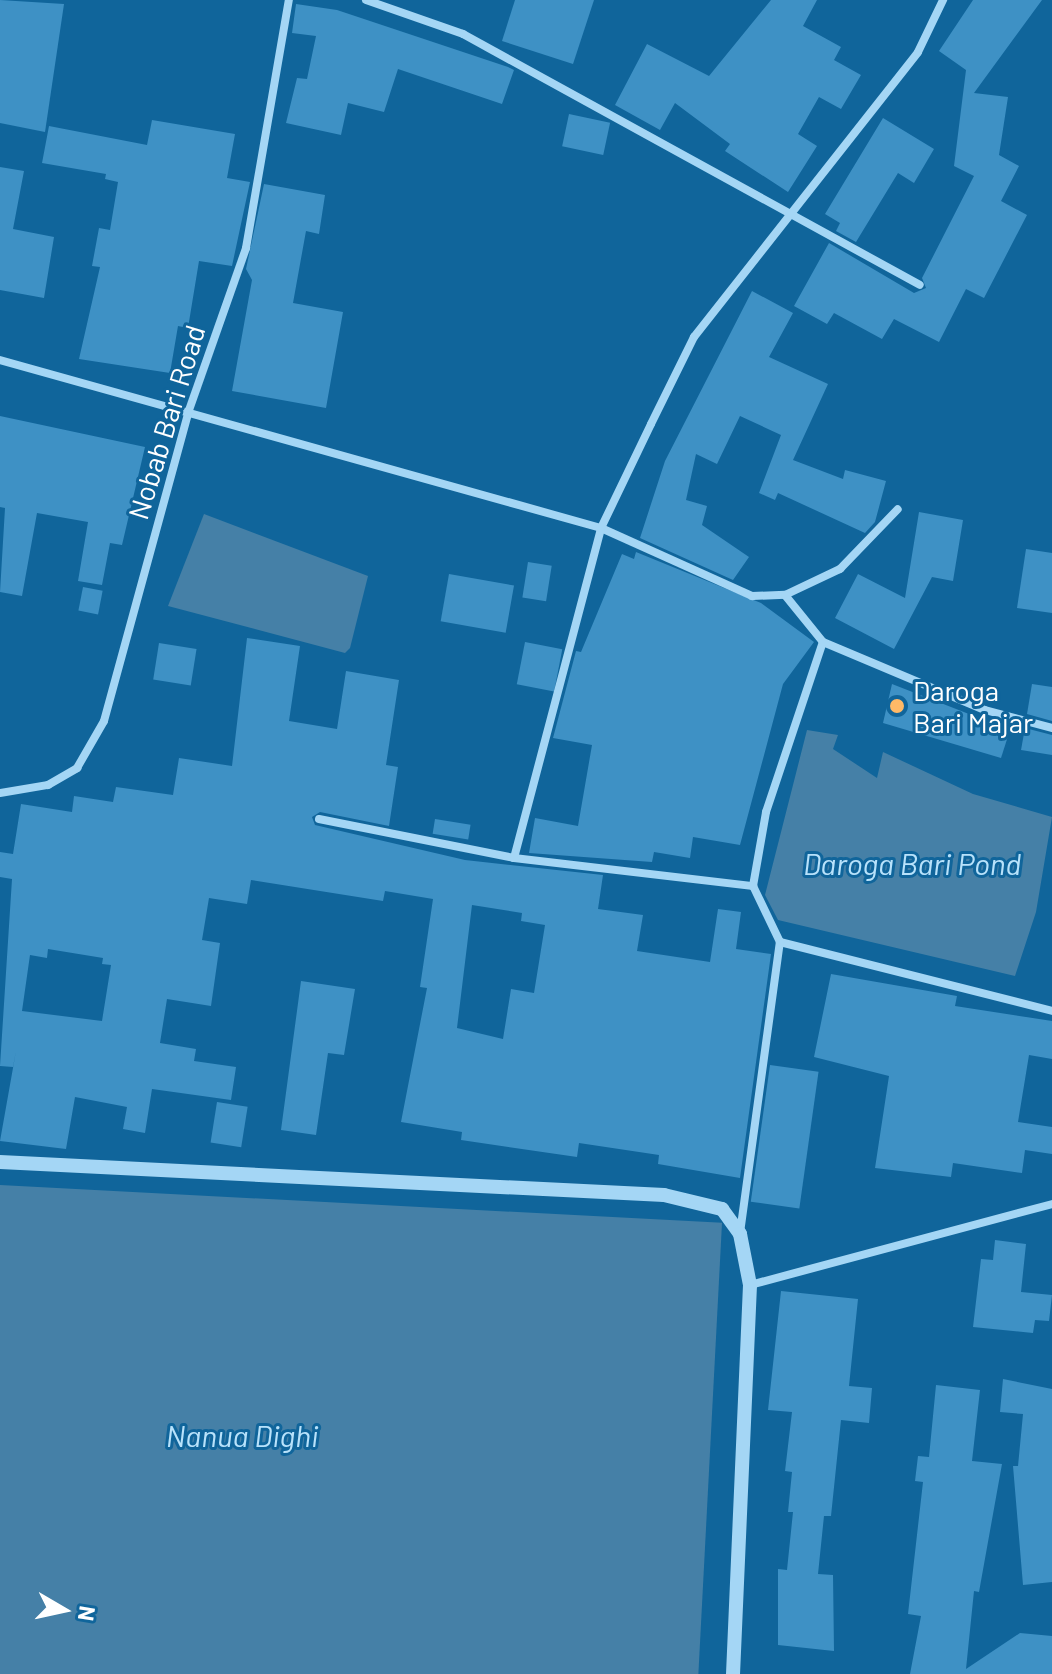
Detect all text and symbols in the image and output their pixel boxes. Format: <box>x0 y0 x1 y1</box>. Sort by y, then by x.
street label: Nobab Bari Road <box>121 321 211 523</box>
place label: Daroga Bari Majar <box>913 673 1033 739</box>
marker: Daroga Bari Majar <box>888 697 906 715</box>
water label: Daroga Bari Pond <box>803 845 1021 881</box>
water label: Nanua Dighi <box>166 1417 318 1453</box>
north arrow <box>24 1570 104 1650</box>
text: N <box>74 1604 102 1623</box>

